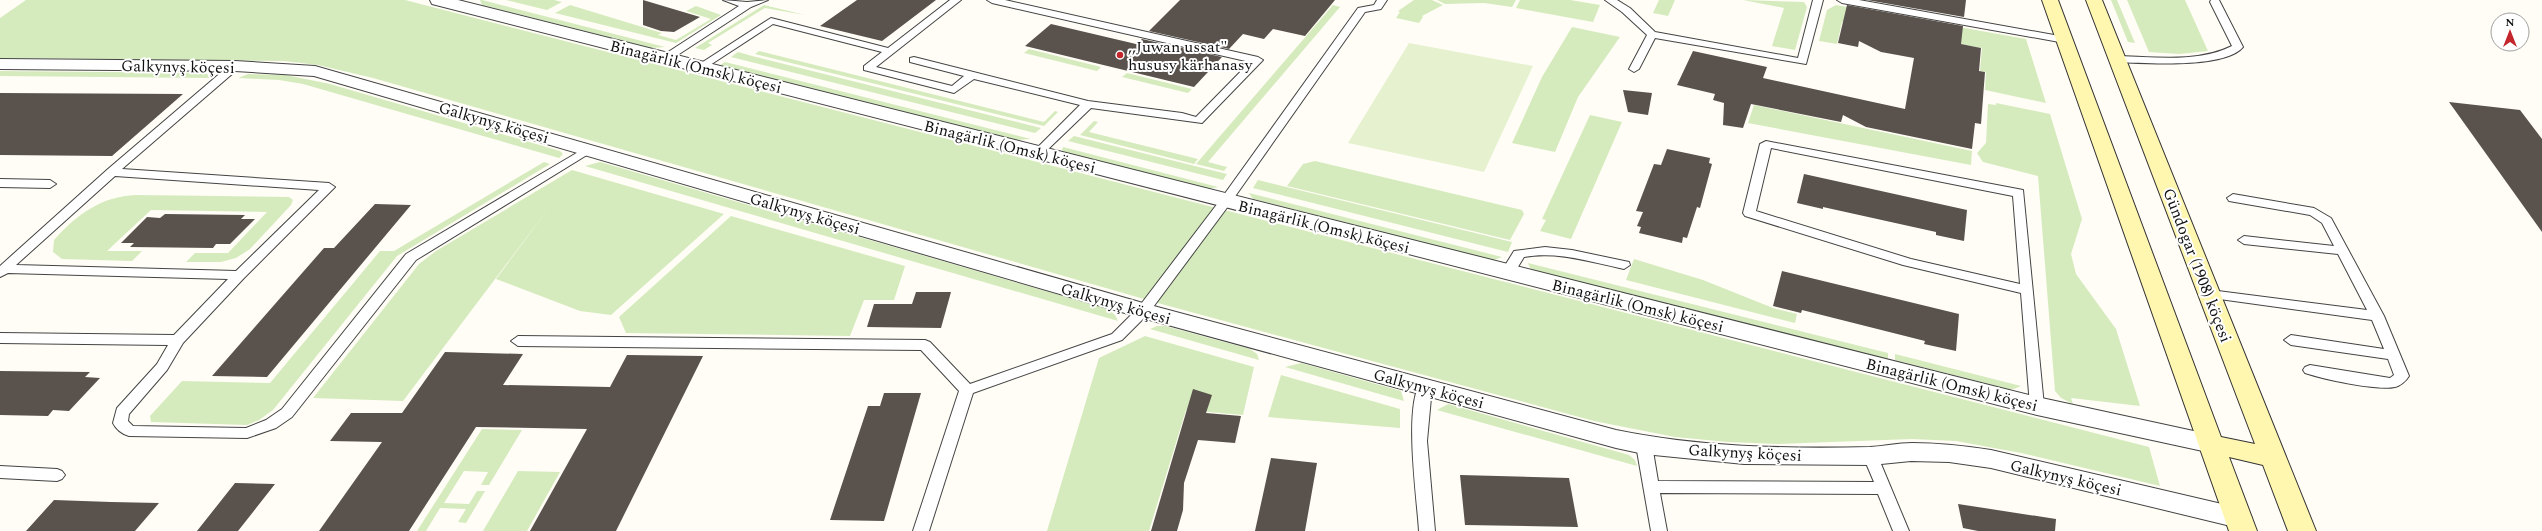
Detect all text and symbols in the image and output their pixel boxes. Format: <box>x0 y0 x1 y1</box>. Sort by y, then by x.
north arrow <box>2490 12 2530 52</box>
text: N <box>2506 14 2515 31</box>
street label: Binagärlik (Omsk) köçesi <box>607 34 784 100</box>
place label: ,,Juwan ussat" hususy kärhanasy <box>1128 35 1254 77</box>
marker: ,,Juwan ussat" hususy kärhanasy <box>1115 50 1125 60</box>
street label: Galkynyş köçesi <box>121 54 235 80</box>
street label: Galkynyş köçesi <box>436 96 552 150</box>
street label: Binagärlik (Omsk) köçesi <box>921 114 1098 180</box>
street label: Gündogar (1908) köçesi <box>2157 185 2238 346</box>
street label: Galkynyş köçesi <box>747 187 863 241</box>
street label: Binagärlik (Omsk) köçesi <box>1235 194 1412 260</box>
street label: Binagärlik (Omsk) köçesi <box>1549 273 1726 339</box>
street label: Galkynyş köçesi <box>1058 277 1174 331</box>
street label: Binagärlik (Omsk) köçesi <box>1863 352 2040 418</box>
street label: Galkynyş köçesi <box>1371 363 1487 415</box>
street label: Galkynyş köçesi <box>1688 438 1802 468</box>
street label: Galkynyş köçesi <box>2008 453 2124 502</box>

